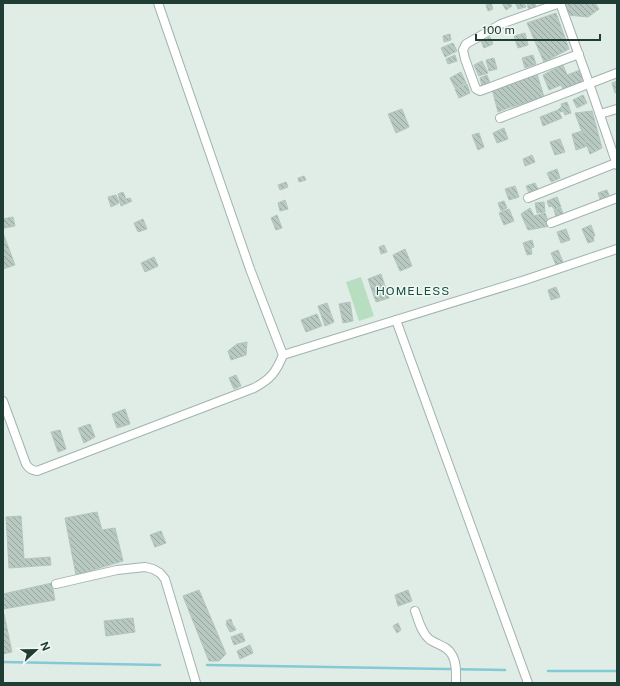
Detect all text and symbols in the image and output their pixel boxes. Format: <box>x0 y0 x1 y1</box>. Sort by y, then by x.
scale bar <box>476 16 600 42</box>
text: 100 m <box>482 23 515 37</box>
district label: HOMELESS <box>376 284 450 298</box>
north arrow <box>16 630 56 670</box>
text: N <box>38 640 52 652</box>

